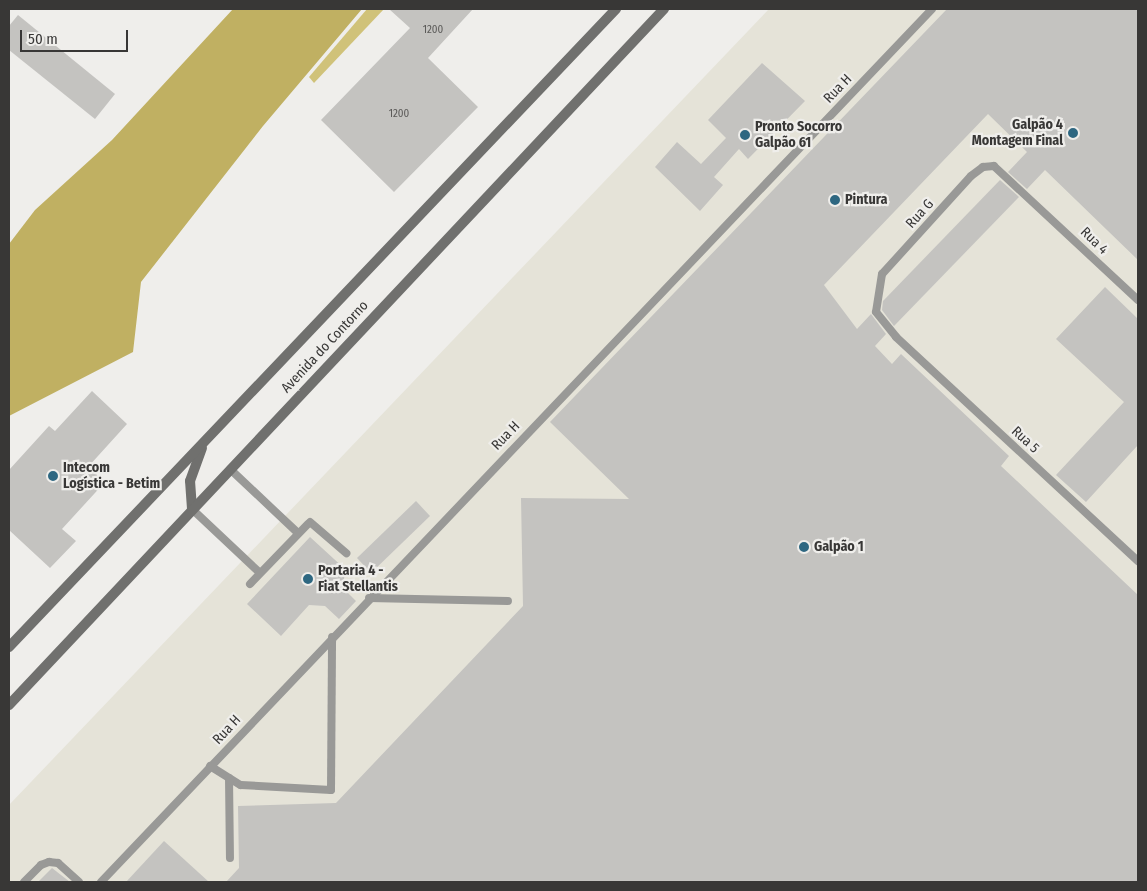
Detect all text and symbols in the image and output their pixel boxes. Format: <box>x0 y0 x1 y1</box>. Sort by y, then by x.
scale bar <box>22 20 130 52</box>
house number: 1200 <box>423 23 443 37</box>
text: 50 m <box>28 30 58 48</box>
street label: Rua H <box>820 71 856 107</box>
house number: 1200 <box>389 107 409 121</box>
place label: Galpão 4 Montagem Final <box>972 117 1063 150</box>
place label: Pronto Socorro Galpão 61 <box>755 119 842 152</box>
marker: Galpão 4 Montagem Final <box>1067 127 1079 139</box>
marker: Pronto Socorro Galpão 61 <box>739 129 751 141</box>
place label: Pintura <box>845 192 887 208</box>
marker: Pintura <box>829 194 841 206</box>
street label: Rua G <box>903 196 937 232</box>
street label: Rua 4 <box>1077 224 1111 258</box>
street label: Avenida do Contorno <box>278 297 372 397</box>
street label: Rua H <box>488 418 524 454</box>
street label: Rua 5 <box>1008 423 1042 457</box>
place label: Intecom Logística - Betim <box>63 460 160 492</box>
marker: Intecom Logística - Betim <box>47 470 59 482</box>
place label: Galpão 1 <box>814 539 864 555</box>
marker: Galpão 1 <box>798 541 810 553</box>
place label: Portaria 4 - Fiat Stellantis <box>318 563 398 596</box>
marker: Portaria 4 - Fiat Stellantis <box>302 573 314 585</box>
street label: Rua H <box>209 712 245 748</box>

